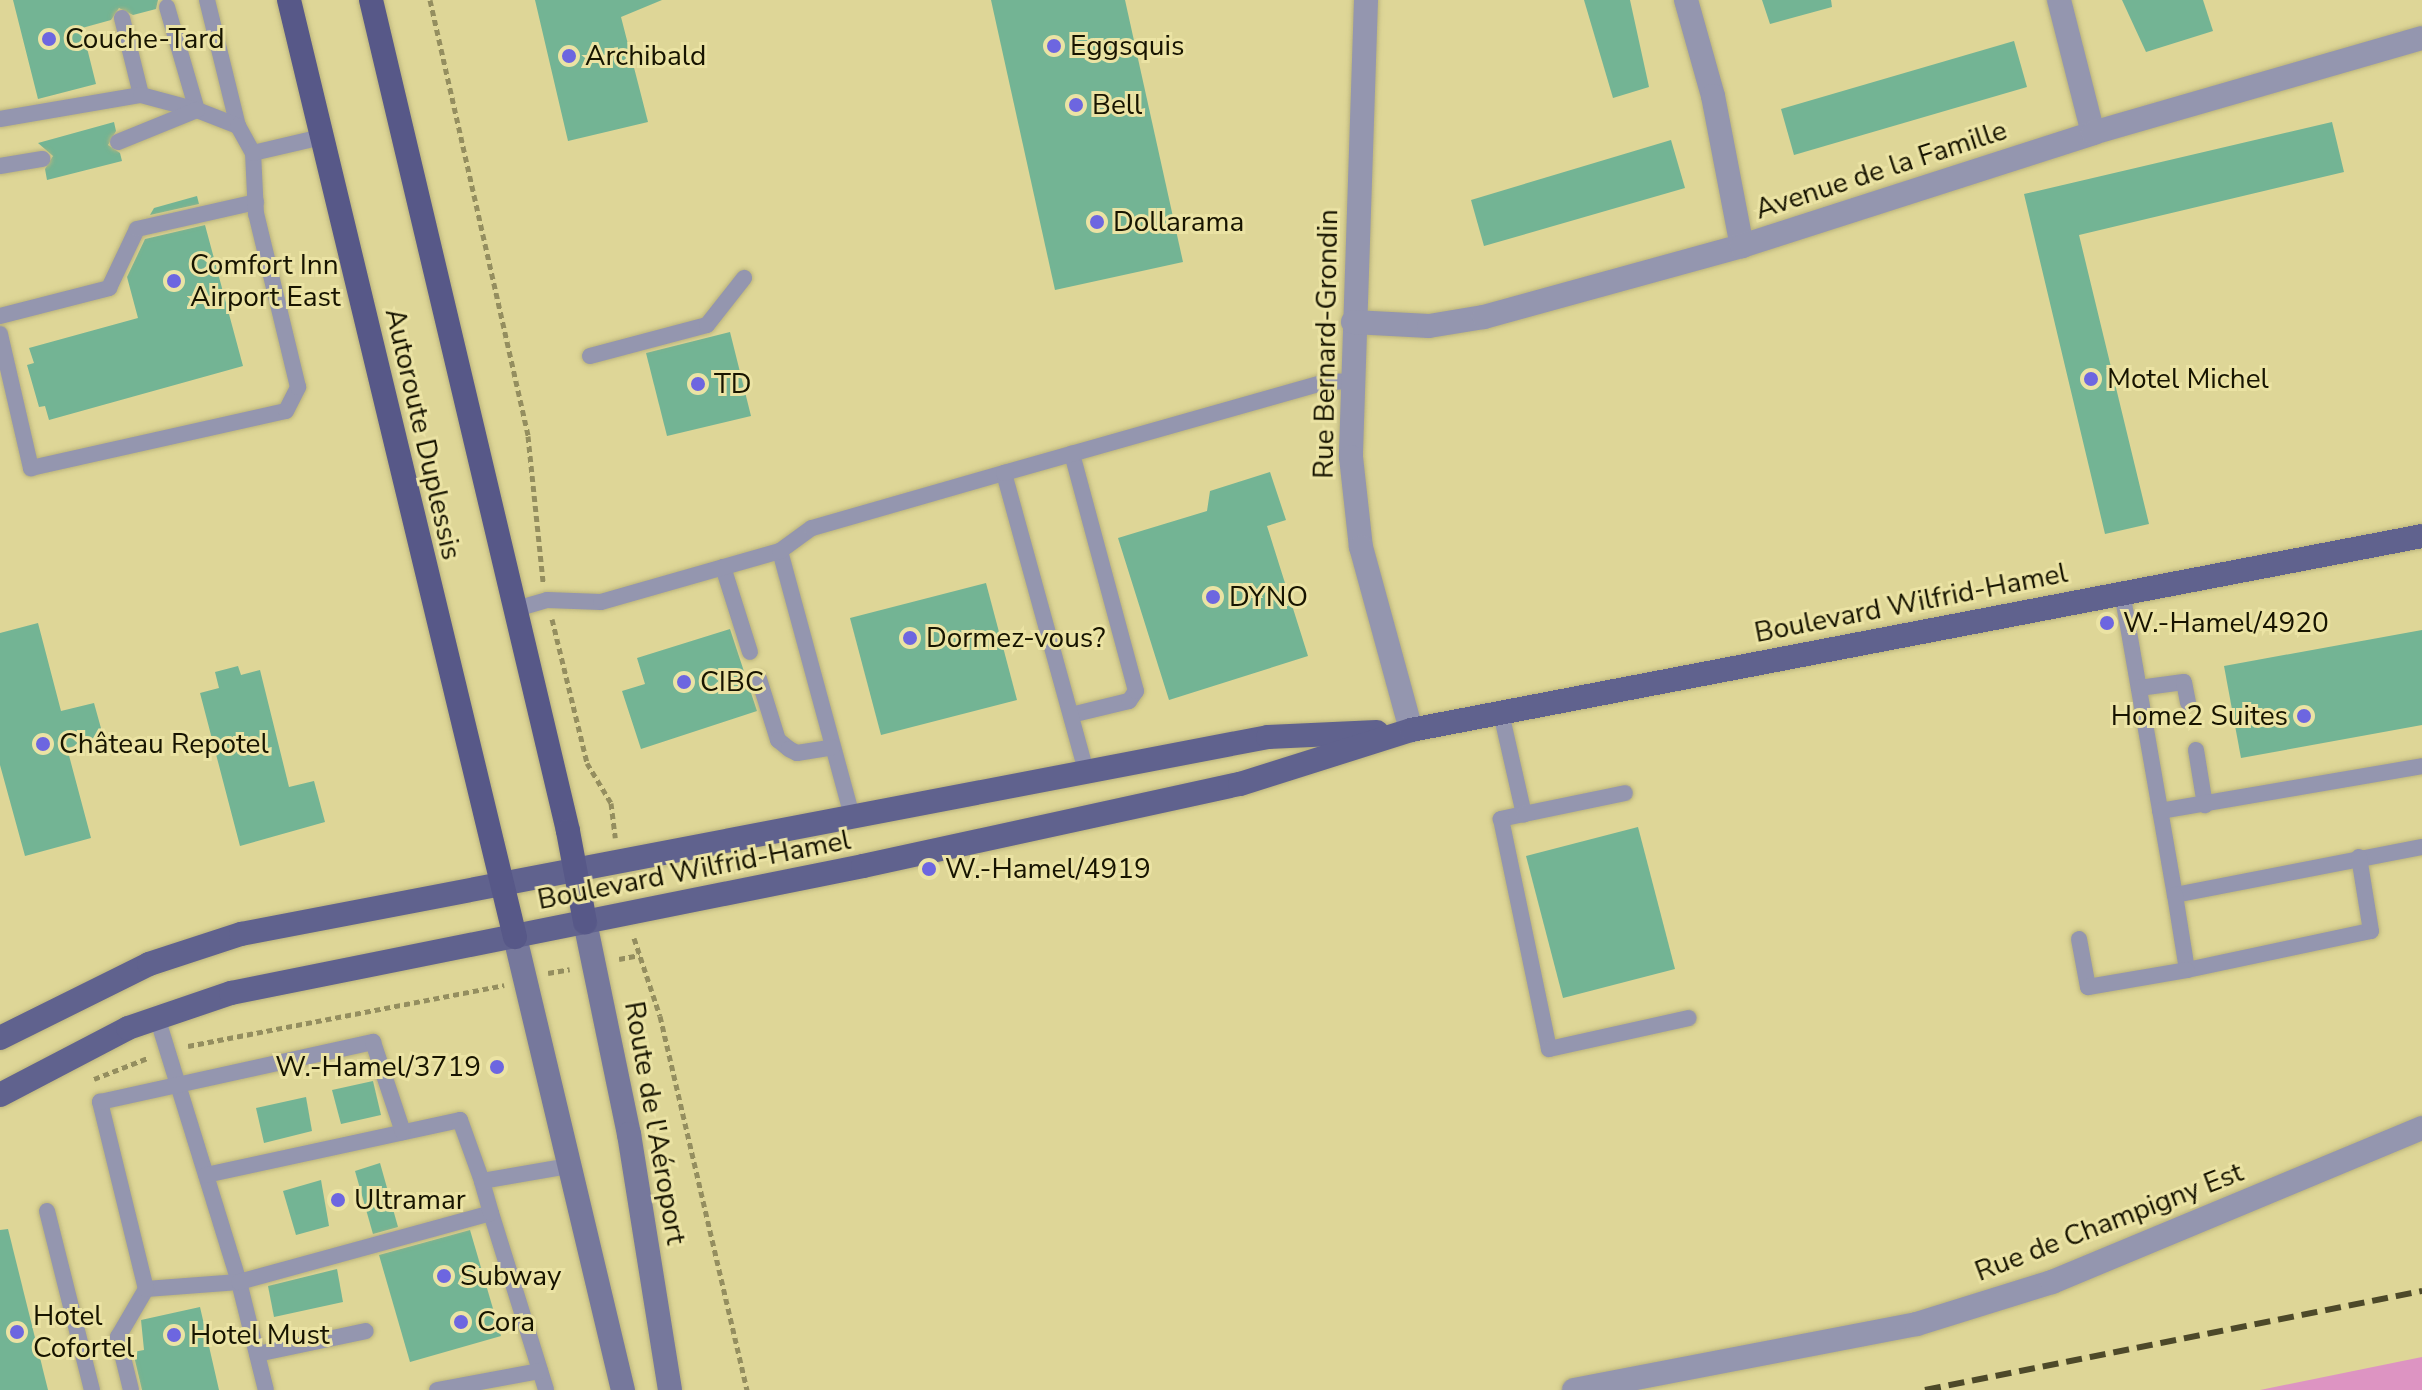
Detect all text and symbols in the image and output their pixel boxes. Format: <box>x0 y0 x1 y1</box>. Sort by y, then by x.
place label: Couche-Tard <box>65 22 225 56</box>
place label: Eggsquis <box>1070 29 1184 63</box>
marker: Couche-Tard <box>40 30 58 48</box>
marker: Eggsquis <box>1045 37 1063 55</box>
place label: Archibald <box>585 39 706 73</box>
marker: Archibald <box>560 47 578 65</box>
place label: Bell <box>1092 88 1142 122</box>
marker: Bell <box>1067 96 1085 114</box>
street label: Avenue de la Famille <box>1751 113 2011 227</box>
place label: Dollarama <box>1113 205 1244 239</box>
street label: Rue Bernard-Grondin <box>1307 209 1345 479</box>
marker: Dollarama <box>1088 213 1106 231</box>
place label: Comfort Inn Airport East <box>190 248 341 314</box>
marker: Comfort Inn Airport East <box>165 272 183 290</box>
street label: Autoroute Duplessis <box>378 305 468 563</box>
place label: Motel Michel <box>2107 362 2269 396</box>
place label: TD <box>714 367 752 401</box>
marker: Motel Michel <box>2082 370 2100 388</box>
marker: TD <box>689 375 707 393</box>
street label: Boulevard Wilfrid-Hamel <box>1752 556 2070 650</box>
place label: DYNO <box>1229 580 1308 614</box>
marker: DYNO <box>1204 588 1222 606</box>
place label: W.-Hamel/4920 <box>2123 606 2329 640</box>
marker: W.-Hamel/4920 <box>2098 614 2116 632</box>
place label: Dormez-vous? <box>926 621 1105 655</box>
marker: Dormez-vous? <box>901 629 919 647</box>
place label: CIBC <box>700 665 764 699</box>
marker: CIBC <box>675 673 693 691</box>
place label: Home2 Suites <box>2111 699 2288 733</box>
marker: Home2 Suites <box>2295 707 2313 725</box>
place label: Château Repotel <box>59 727 269 761</box>
marker: Château Repotel <box>34 735 52 753</box>
street label: Boulevard Wilfrid-Hamel <box>535 823 853 917</box>
place label: W.-Hamel/4919 <box>945 852 1151 886</box>
marker: W.-Hamel/4919 <box>920 860 938 878</box>
street label: Route de l'Aéroport <box>617 999 693 1247</box>
place label: W.-Hamel/3719 <box>275 1050 481 1084</box>
marker: W.-Hamel/3719 <box>488 1058 506 1076</box>
street label: Rue de Champigny Est <box>1970 1155 2248 1289</box>
place label: Ultramar <box>354 1183 466 1217</box>
marker: Ultramar <box>329 1191 347 1209</box>
place label: Subway <box>460 1259 561 1293</box>
marker: Subway <box>435 1267 453 1285</box>
place label: Hotel Cofortel <box>33 1299 134 1365</box>
place label: Cora <box>477 1305 535 1339</box>
marker: Cora <box>452 1313 470 1331</box>
place label: Hotel Must <box>190 1318 330 1352</box>
marker: Hotel Cofortel <box>8 1323 26 1341</box>
marker: Hotel Must <box>165 1326 183 1344</box>

